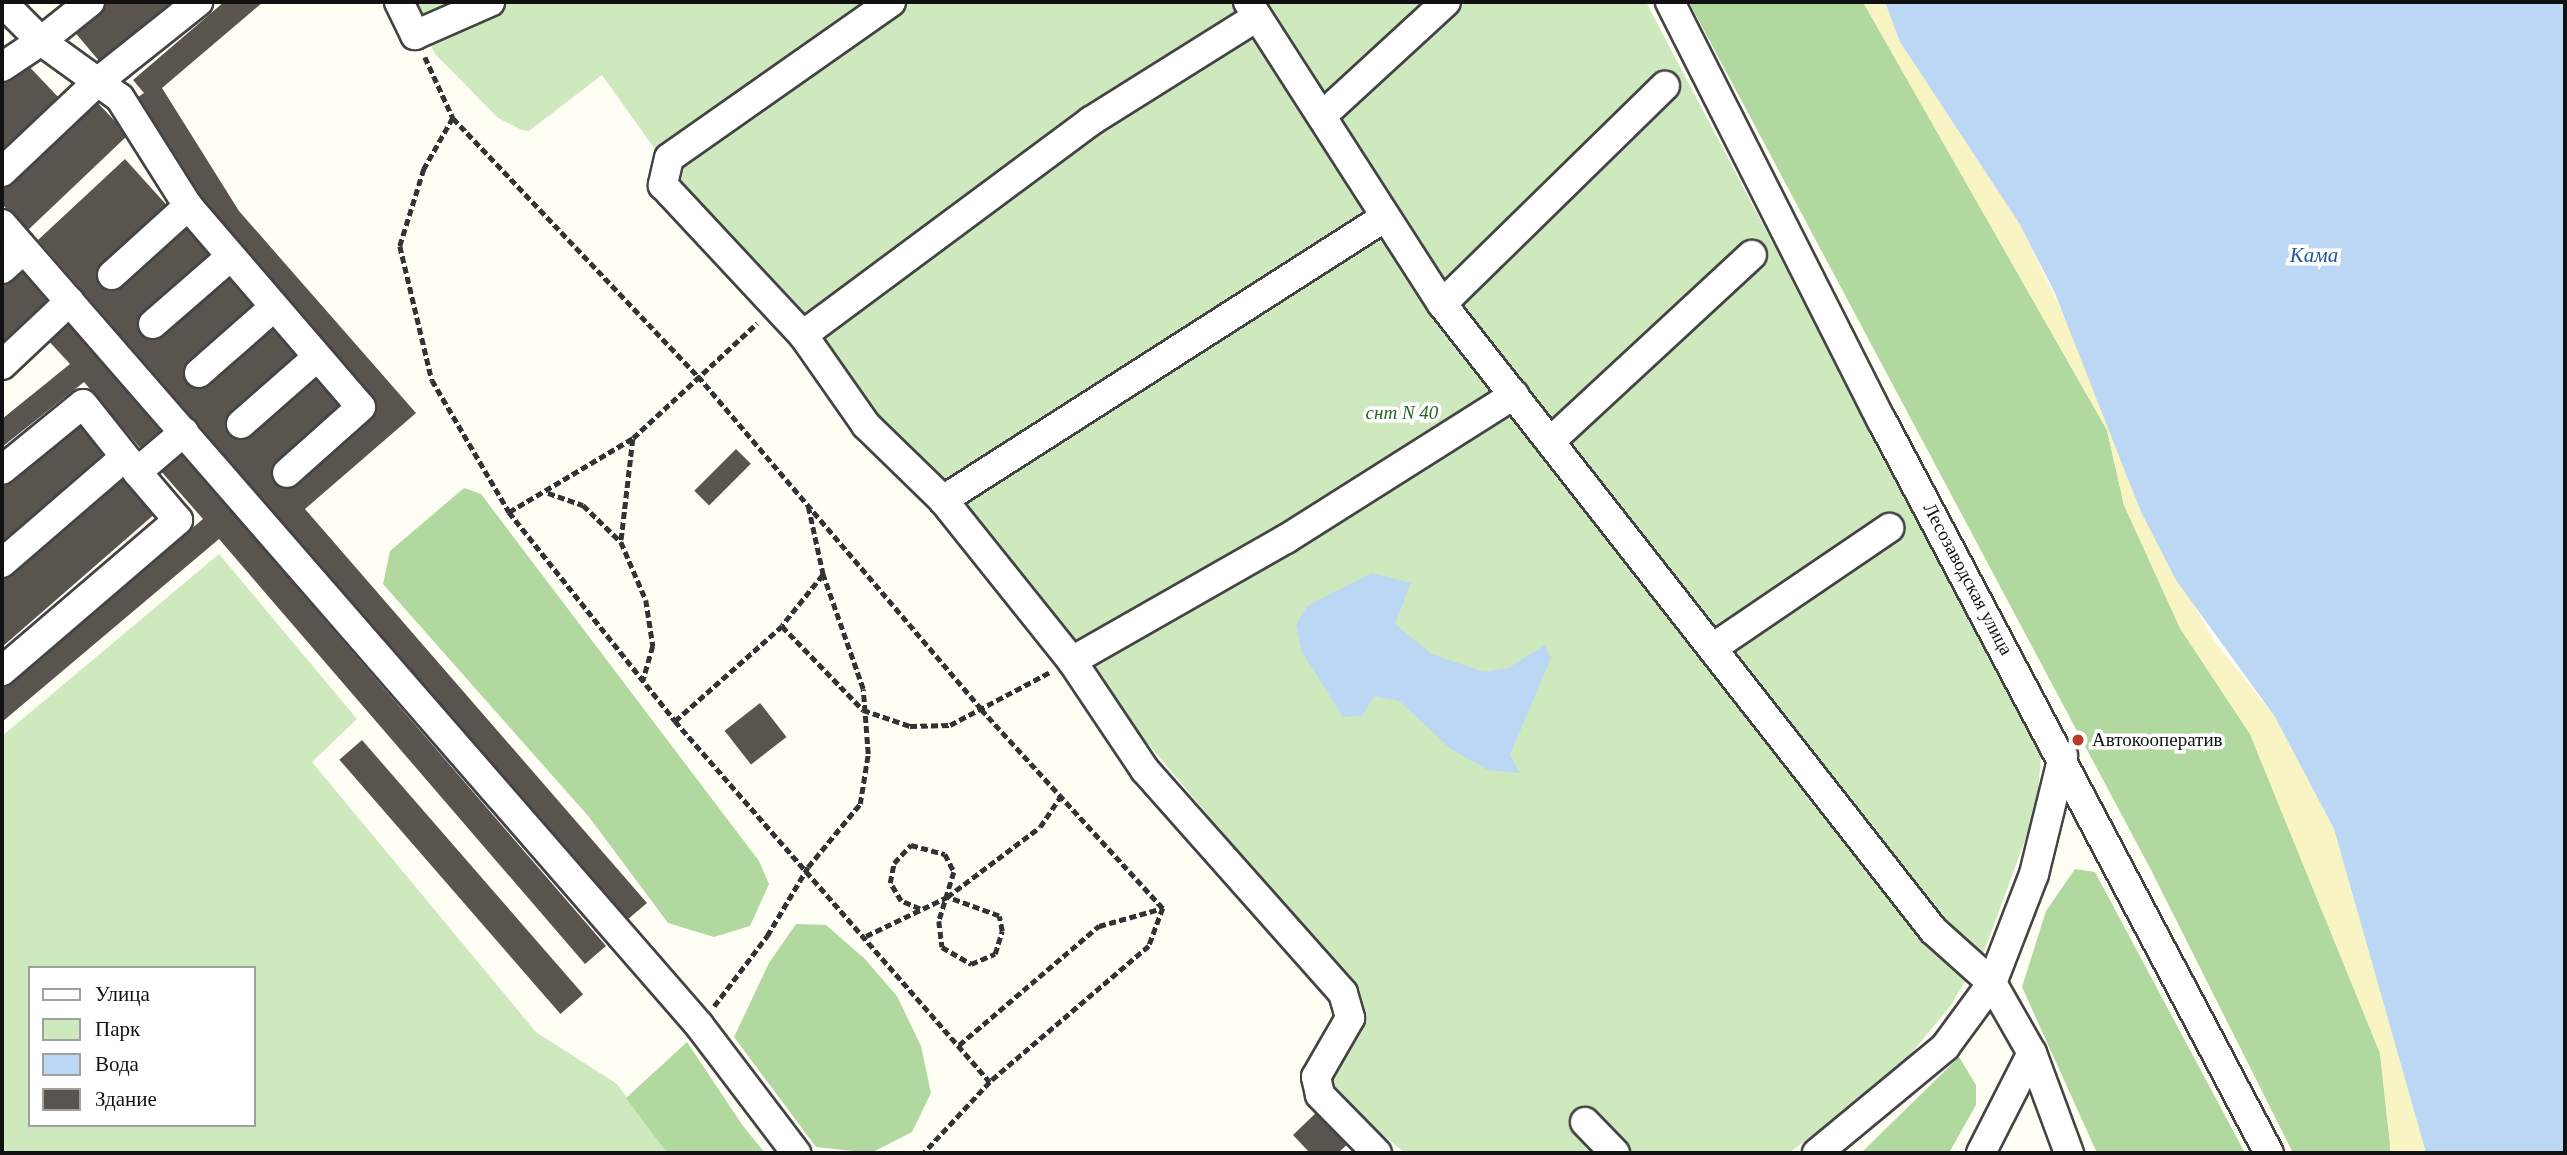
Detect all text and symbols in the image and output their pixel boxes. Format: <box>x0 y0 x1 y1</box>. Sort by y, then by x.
water label: Кама <box>2290 242 2338 268</box>
park label: снт N 40 <box>1366 402 1438 424</box>
street label: Лесозаводская улица <box>1918 499 2018 659</box>
place label: Автокооператив <box>2092 729 2223 751</box>
marker: Автокооператив <box>2070 732 2086 748</box>
legend <box>28 966 256 1127</box>
text: Улица <box>95 982 150 1006</box>
text: Парк <box>95 1017 140 1041</box>
text: Вода <box>95 1052 139 1076</box>
text: Здание <box>95 1087 157 1111</box>

